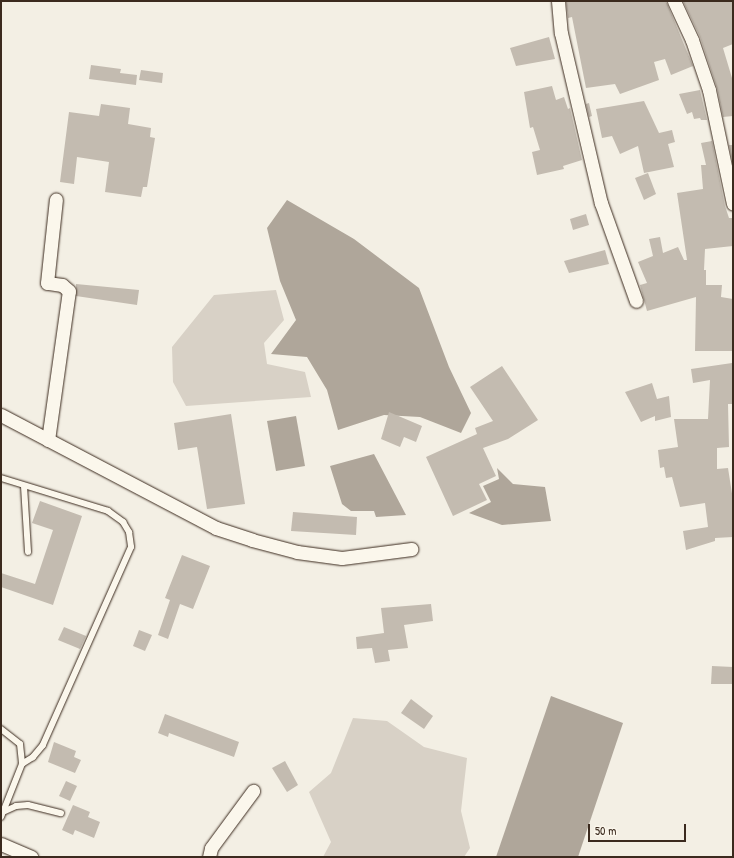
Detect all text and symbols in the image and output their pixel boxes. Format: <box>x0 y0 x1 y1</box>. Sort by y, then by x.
scale bar <box>590 816 688 842</box>
text: 50 m <box>595 822 616 839</box>

